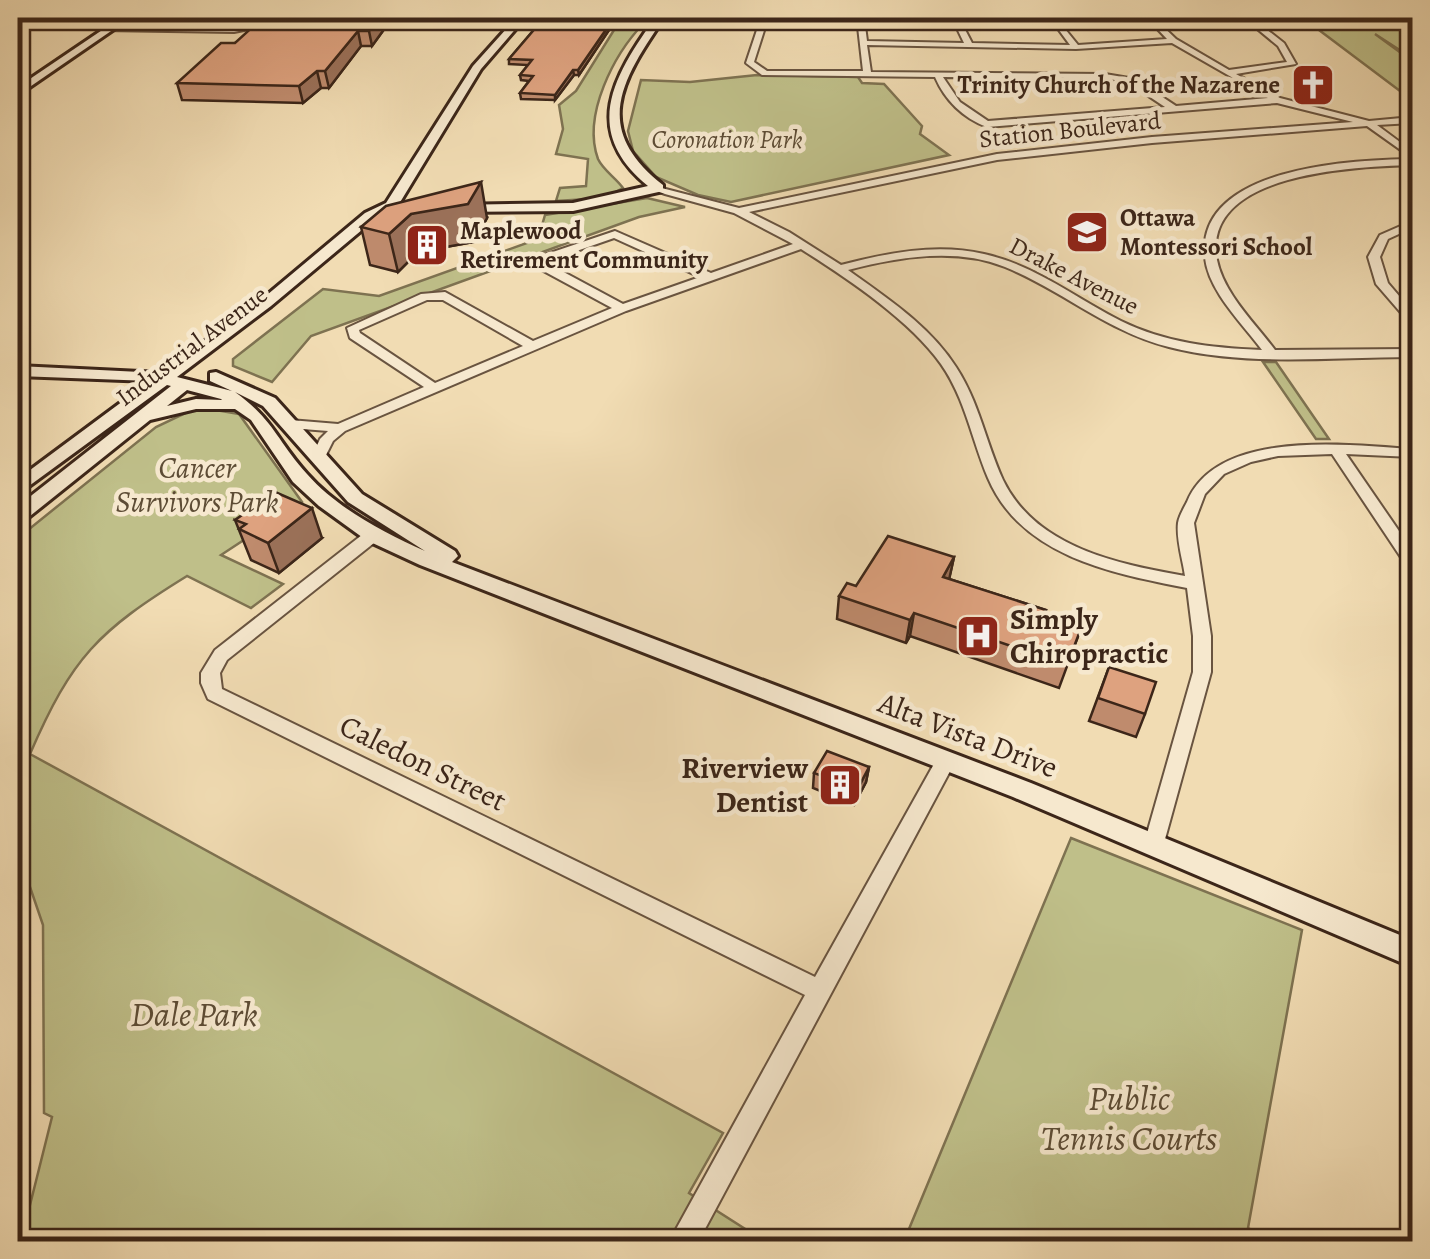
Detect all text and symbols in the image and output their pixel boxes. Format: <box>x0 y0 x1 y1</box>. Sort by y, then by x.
church icon: Trinity Church of the Nazarene <box>1290 62 1336 108</box>
place label: Trinity Church of the Nazarene <box>957 68 1280 102</box>
street label: Station Boulevard <box>977 103 1163 156</box>
park label: Coronation Park <box>651 123 803 157</box>
place label: Ottawa Montessori School <box>1120 201 1313 264</box>
school or university icon: Ottawa Montessori School <box>1064 209 1110 255</box>
place label: Maplewood Retirement Community <box>460 214 708 277</box>
building icon: Maplewood Retirement Community <box>404 222 450 268</box>
street label: Drake Avenue <box>1003 229 1145 323</box>
street label: Industrial Avenue <box>109 278 275 414</box>
park label: Cancer Survivors Park <box>115 448 279 522</box>
place label: Simply Chiropractic <box>1010 599 1168 673</box>
hospital icon: Simply Chiropractic <box>955 613 1001 659</box>
street label: Alta Vista Drive <box>872 682 1063 788</box>
street label: Caledon Street <box>333 705 513 821</box>
place label: Riverview Dentist <box>681 748 809 822</box>
building icon: Riverview Dentist <box>817 762 863 808</box>
park label: Dale Park <box>130 990 258 1038</box>
park label: Public Tennis Courts <box>1041 1074 1217 1162</box>

